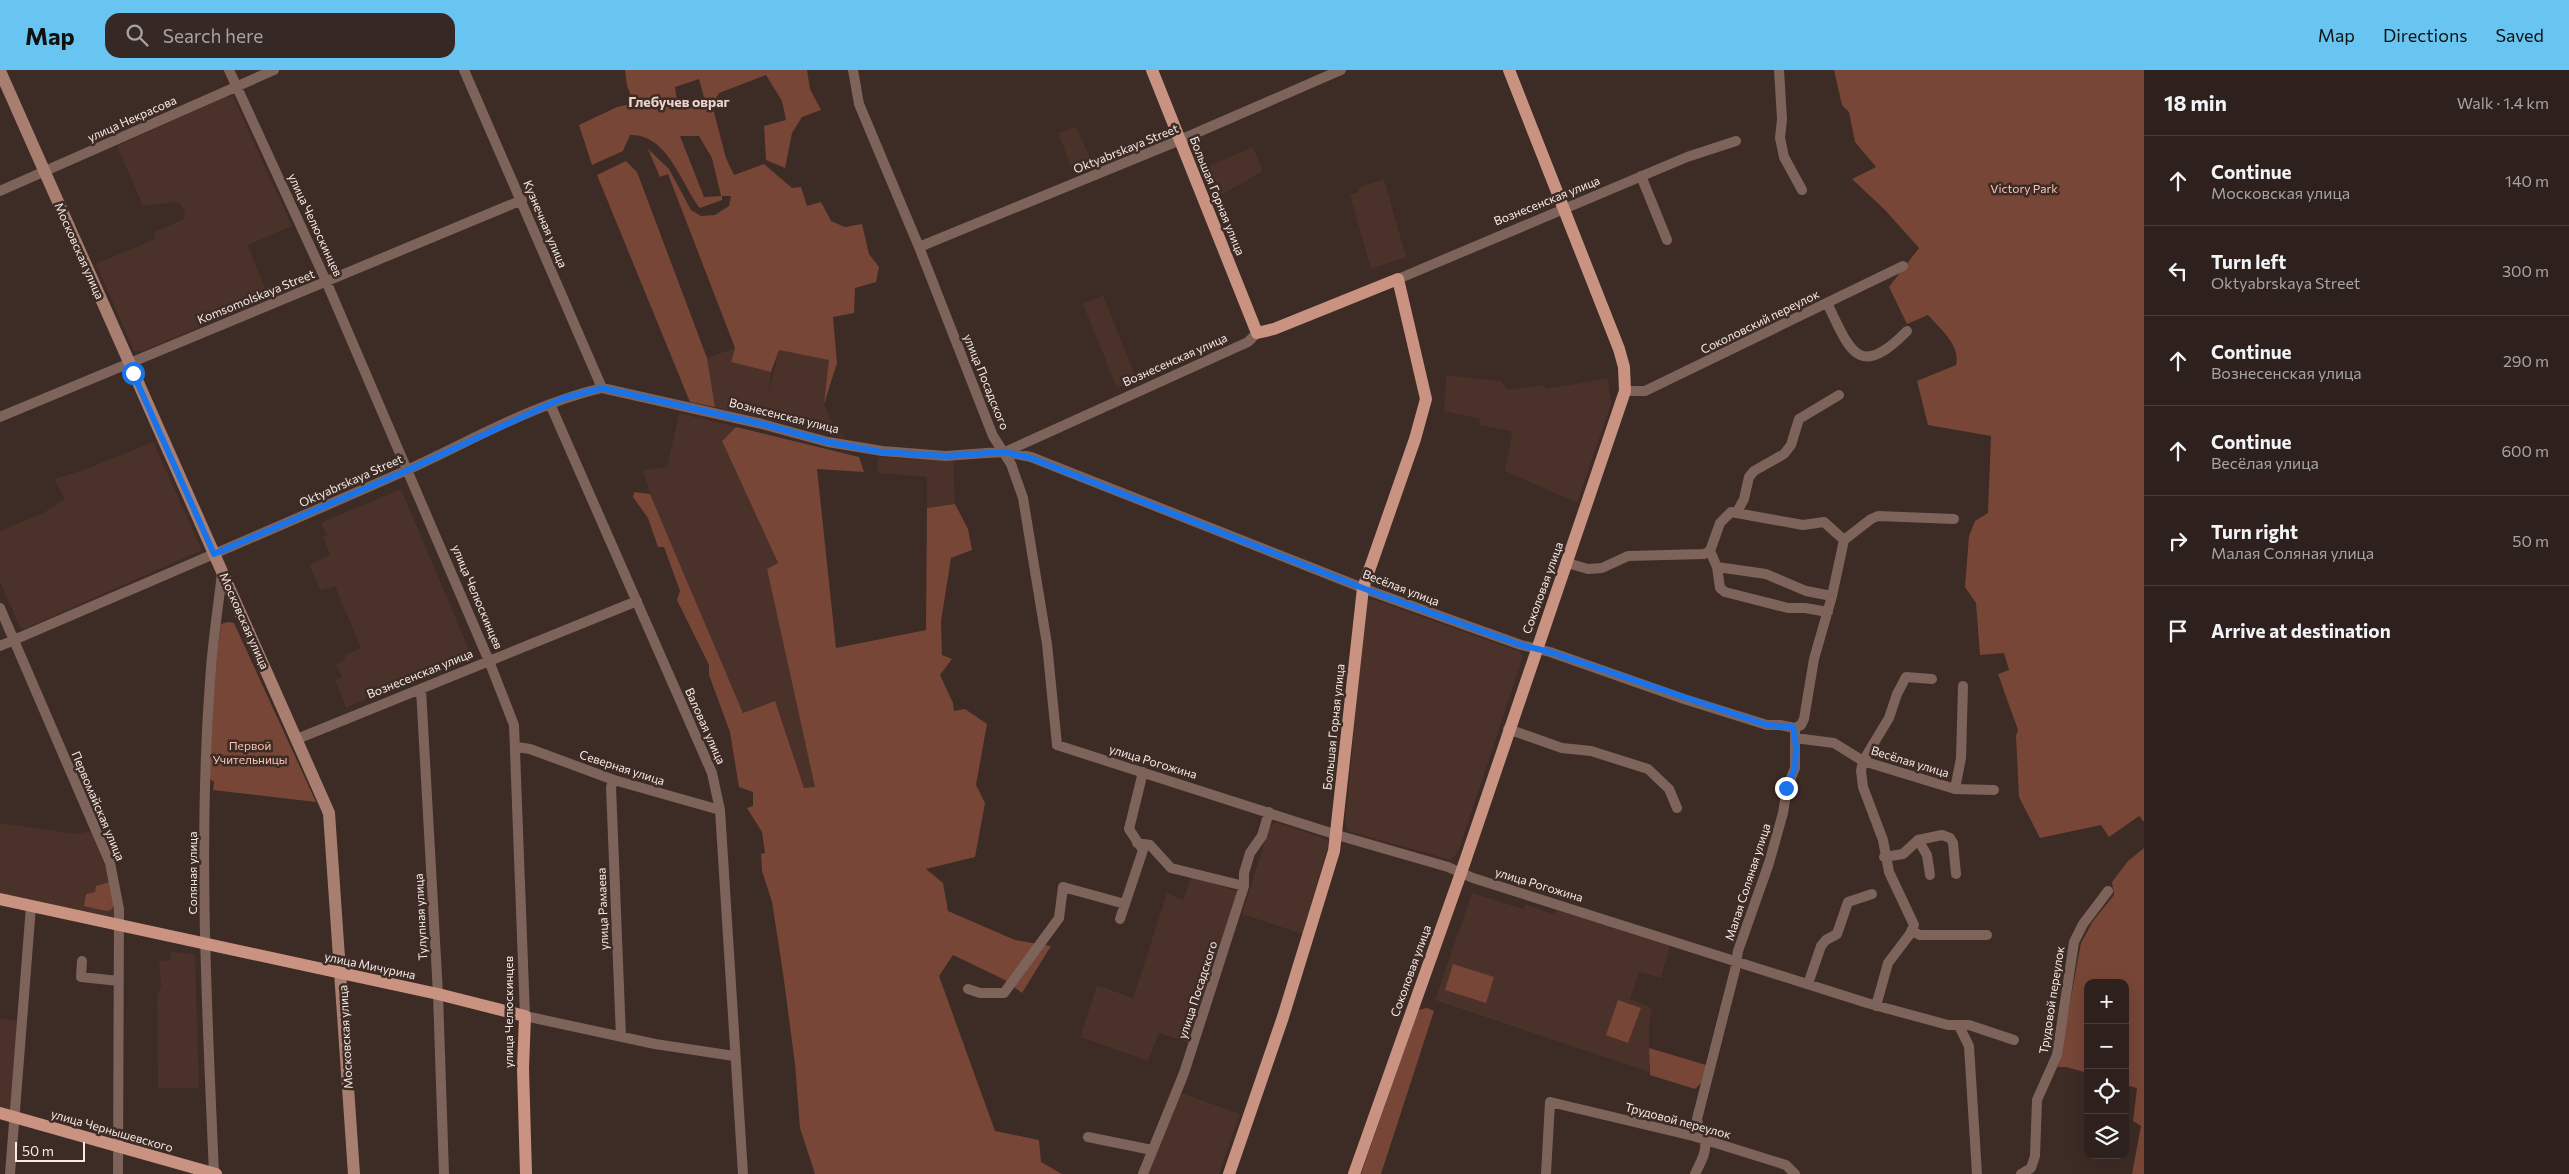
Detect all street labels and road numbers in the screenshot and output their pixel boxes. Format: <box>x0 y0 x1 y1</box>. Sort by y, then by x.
street label: улица Некрасова <box>85 92 178 144</box>
street label: Oktyabrskaya Street <box>1071 121 1180 176</box>
street label: Большая Горная улица <box>1188 134 1248 257</box>
street label: улица Челюскинцев <box>286 171 346 278</box>
street label: Вознесенская улица <box>1492 172 1602 228</box>
street label: Кузнечная улица <box>521 178 571 269</box>
street label: Московская улица <box>52 200 108 301</box>
street label: Komsomolskaya Street <box>195 266 316 326</box>
street label: Соколовский переулок <box>1698 286 1822 356</box>
street label: Вознесенская улица <box>1120 330 1229 388</box>
street label: улица Посадского <box>961 332 1013 432</box>
street label: Вознесенская улица <box>728 395 841 435</box>
street label: Oktyabrskaya Street <box>297 451 405 509</box>
street label: Соколовая улица <box>1519 540 1565 636</box>
street label: улица Челюскинцев <box>450 542 506 651</box>
street label: Весёлая улица <box>1361 566 1442 608</box>
street label: Московская улица <box>217 570 273 671</box>
street label: Вознесенская улица <box>365 645 475 701</box>
street label: Большая Горная улица <box>1319 663 1347 791</box>
street label: Валовая улица <box>683 685 729 766</box>
street label: улица Рогожина <box>1108 741 1199 781</box>
street label: Весёлая улица <box>1870 743 1951 780</box>
street label: Северная улица <box>578 747 667 787</box>
street label: Первомайская улица <box>70 749 128 862</box>
street label: Малая Соляная улица <box>1721 821 1773 942</box>
street label: Соляная улица <box>185 831 199 915</box>
street label: улица Рогожина <box>1494 864 1585 904</box>
street label: улица Рамаева <box>594 868 610 951</box>
street label: Тулупная улица <box>411 873 429 961</box>
street label: Соколовая улица <box>1387 923 1433 1019</box>
street label: улица Посадского <box>1175 939 1219 1040</box>
street label: Трудовой переулок <box>2036 944 2067 1055</box>
street label: улица Мичурина <box>323 949 417 982</box>
street label: улица Челюскинцев <box>501 956 515 1068</box>
street label: Московская улица <box>335 985 355 1089</box>
street label: Трудовой переулок <box>1624 1099 1733 1141</box>
street label: улица Чернышевского <box>50 1106 175 1154</box>

